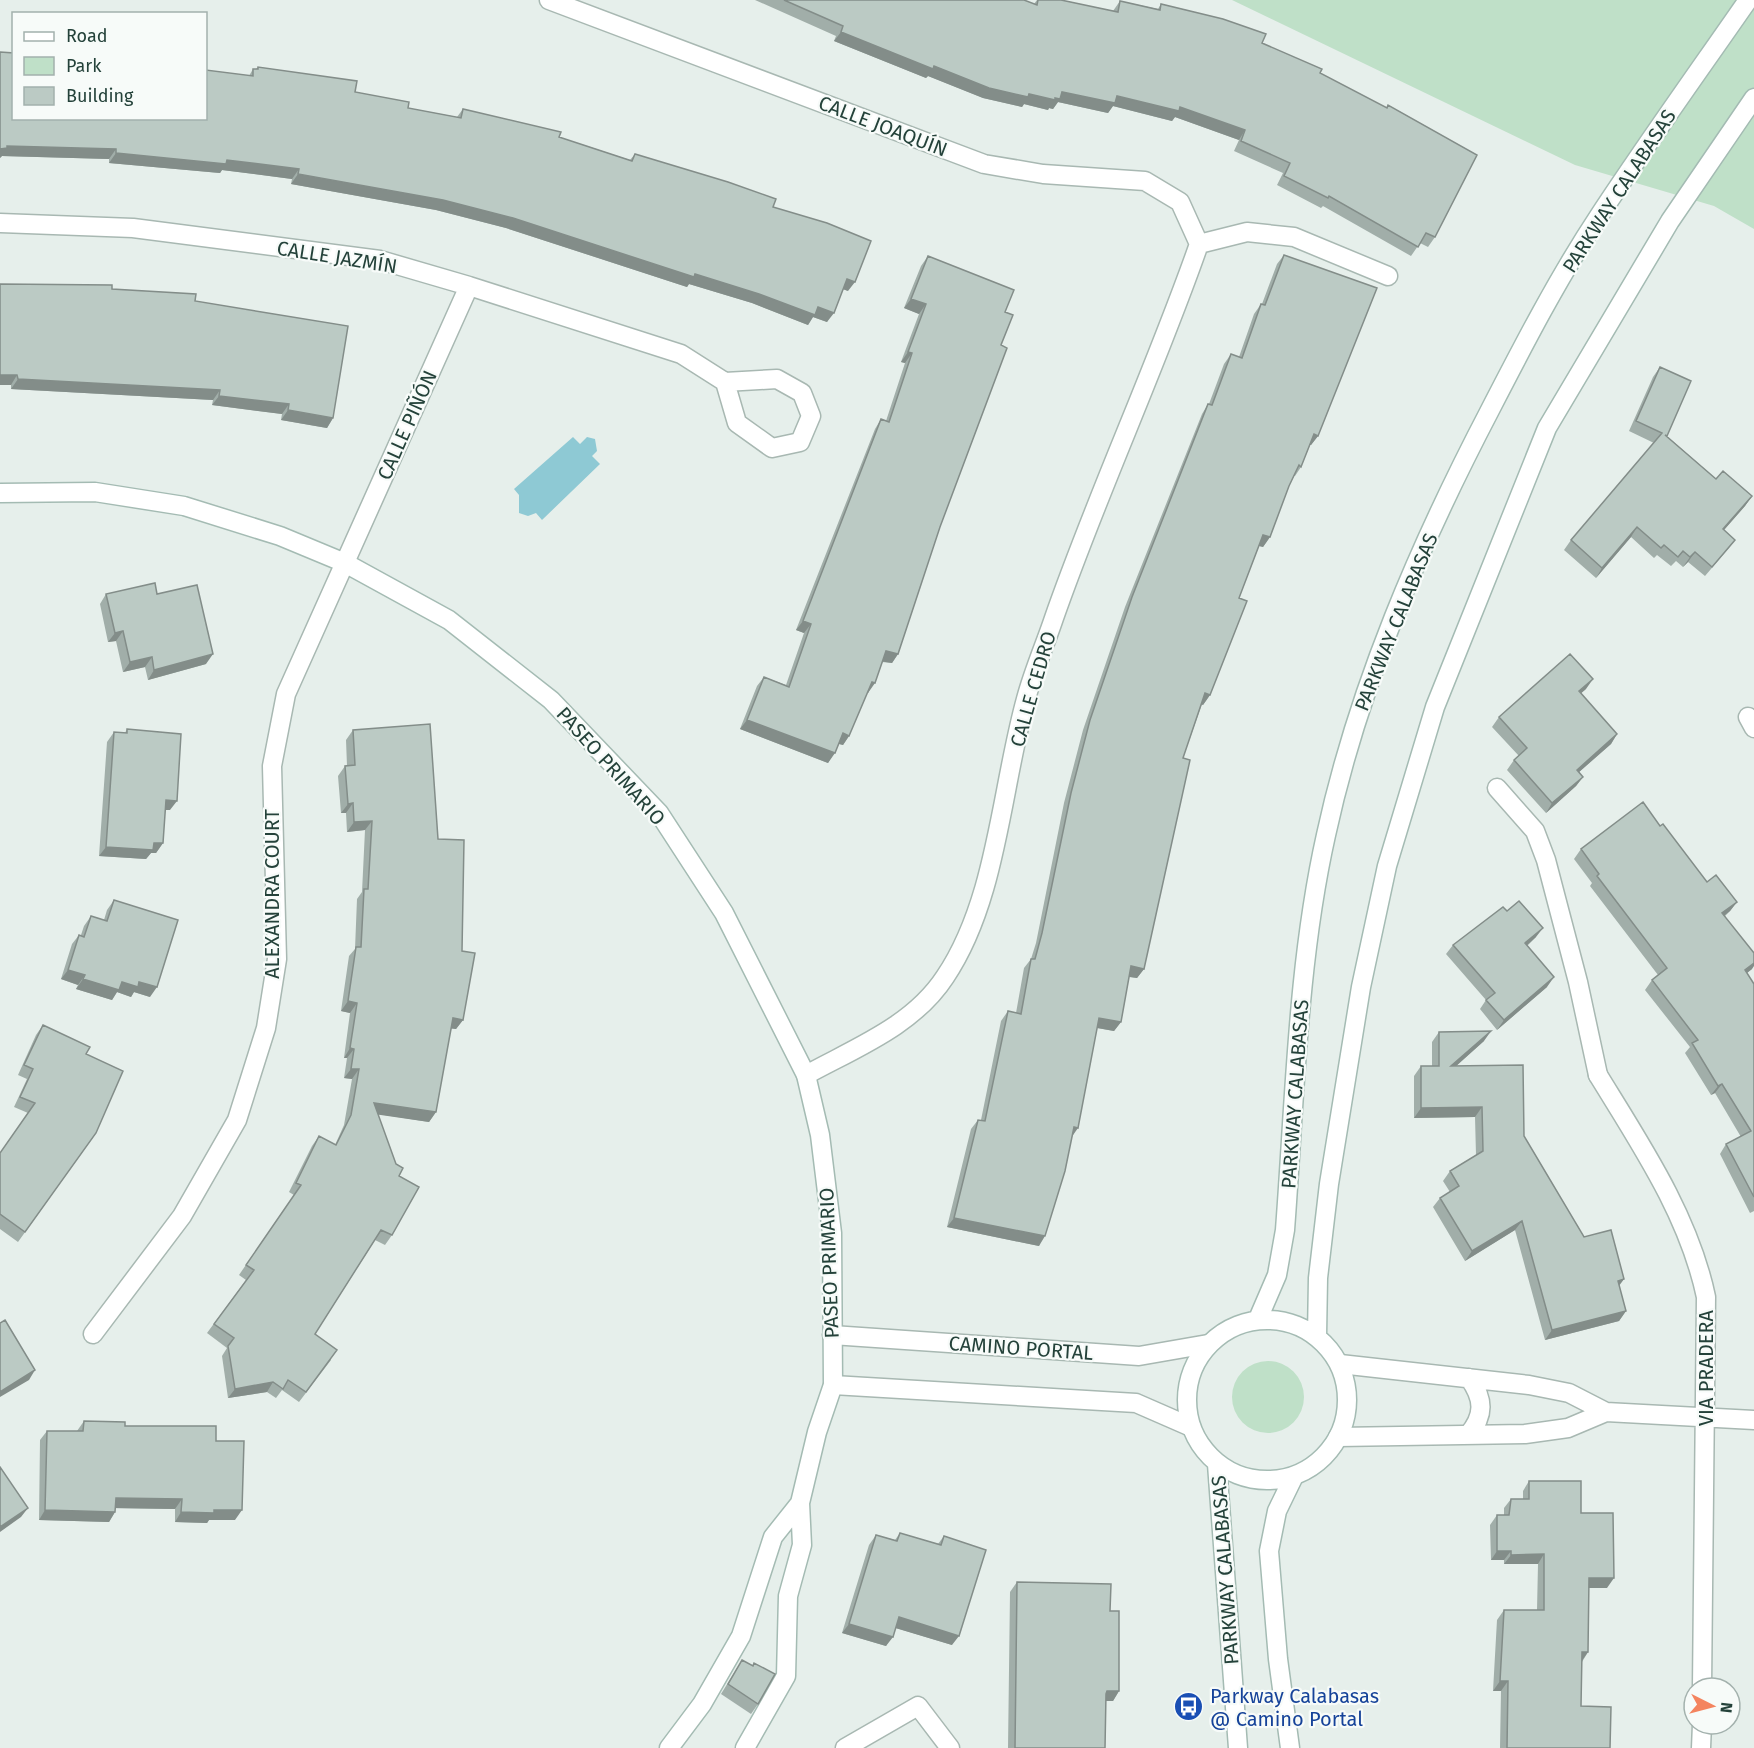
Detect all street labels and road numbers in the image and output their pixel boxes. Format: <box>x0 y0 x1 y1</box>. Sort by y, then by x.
street label: CALLE JOAQUÍN <box>815 90 951 162</box>
street label: PARKWAY CALABASAS <box>1557 105 1681 277</box>
street label: CALLE JAZMÍN <box>275 236 399 278</box>
street label: CALLE PIÑÓN <box>372 367 442 483</box>
street label: PARKWAY CALABASAS <box>1349 529 1443 714</box>
street label: CALLE CEDRO <box>1005 628 1061 750</box>
street label: PASEO PRIMARIO <box>552 702 670 830</box>
street label: ALEXANDRA COURT <box>260 808 284 979</box>
street label: PARKWAY CALABASAS <box>1276 998 1314 1190</box>
street label: PASEO PRIMARIO <box>814 1187 844 1339</box>
street label: VIA PRADERA <box>1694 1309 1718 1426</box>
street label: CAMINO PORTAL <box>948 1331 1094 1365</box>
street label: PARKWAY CALABASAS <box>1206 1474 1244 1666</box>

